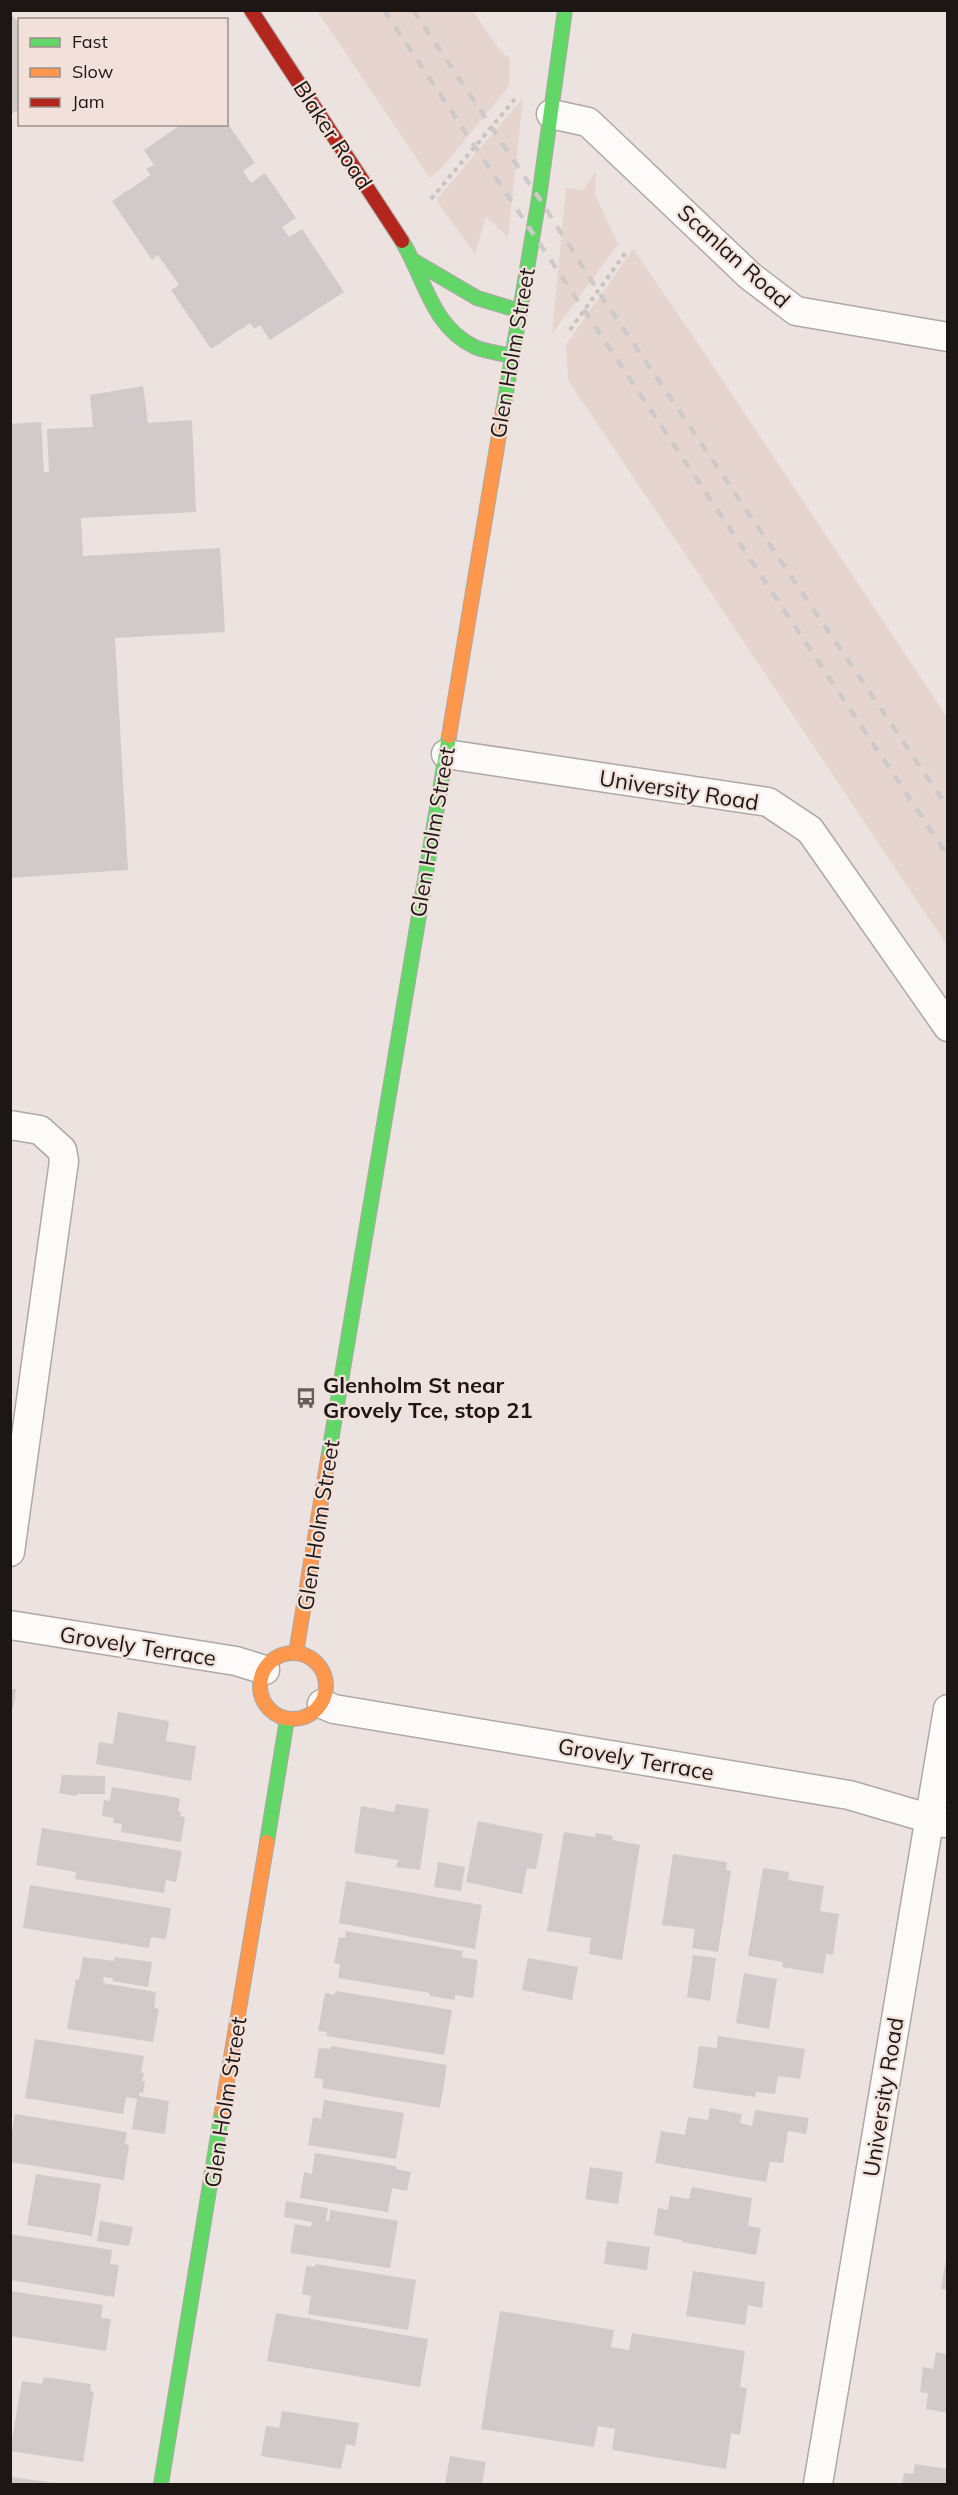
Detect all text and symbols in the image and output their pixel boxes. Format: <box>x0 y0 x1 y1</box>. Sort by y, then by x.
legend <box>18 18 228 126</box>
text: Fast <box>72 30 108 53</box>
text: Slow <box>72 60 114 83</box>
street label: Blaker Road <box>287 75 379 195</box>
text: Jam <box>72 90 105 113</box>
street label: Scanlan Road <box>672 198 796 314</box>
street label: Glen Holm Street <box>483 265 541 440</box>
street label: Glen Holm Street <box>403 744 461 919</box>
street label: University Road <box>597 764 761 816</box>
place label: Glenholm St near Grovely Tce, stop 21 <box>323 1371 533 1424</box>
bus stop icon: Glenholm St near Grovely Tce, stop 21 <box>294 1386 318 1410</box>
street label: Glen Holm Street <box>291 1437 345 1612</box>
street label: Grovely Terrace <box>58 1620 218 1672</box>
street label: Grovely Terrace <box>556 1732 716 1786</box>
street label: Glen Holm Street <box>198 2014 252 2189</box>
street label: University Road <box>857 2015 909 2179</box>

